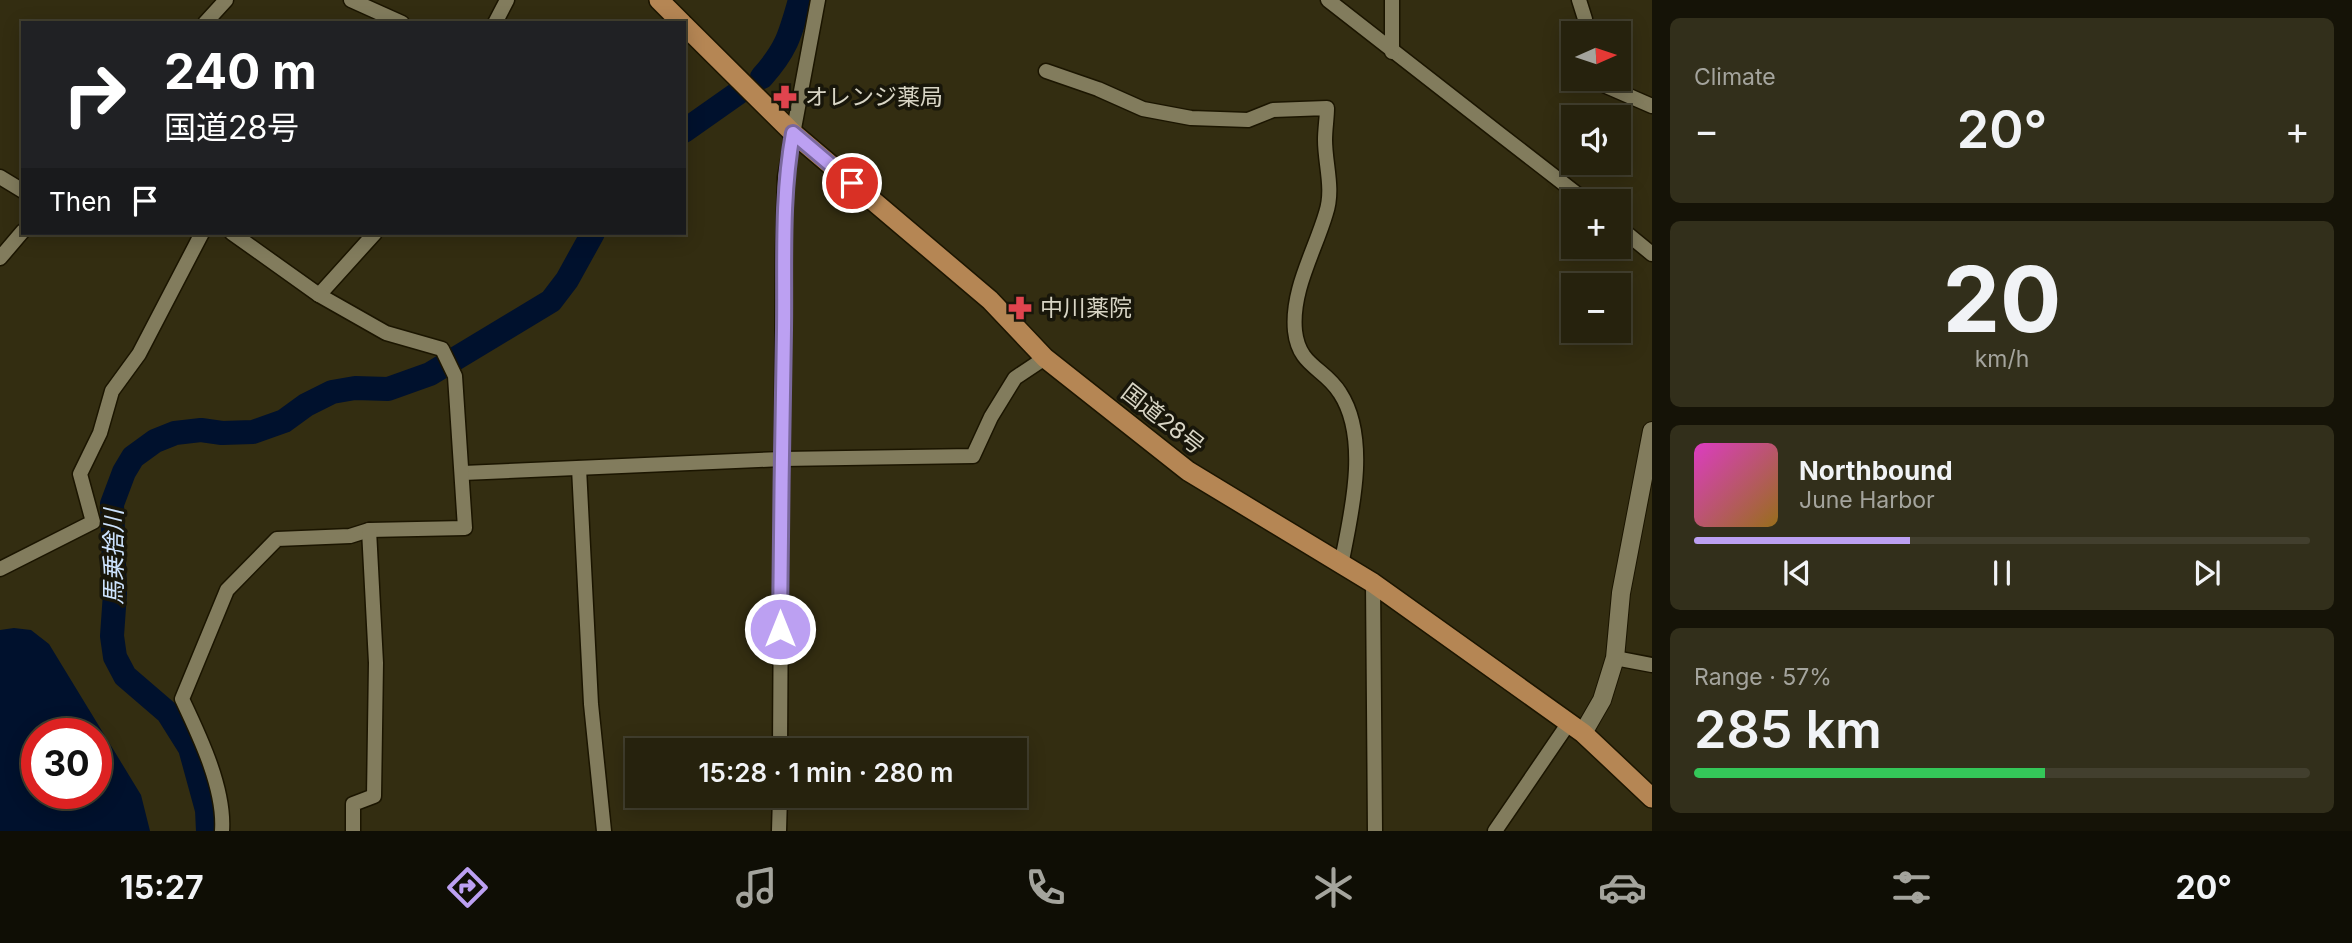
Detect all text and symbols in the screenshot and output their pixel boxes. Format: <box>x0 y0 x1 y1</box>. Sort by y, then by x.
north arrow <box>1561 21 1631 91</box>
map controls <box>1561 21 1631 343</box>
text: 240 m <box>164 42 317 101</box>
icon: right <box>49 49 140 140</box>
text: Climate <box>1694 63 1776 91</box>
pharmacy icon: オレンジ薬局 <box>771 83 799 111</box>
place label: オレンジ薬局 <box>805 83 943 111</box>
text: 20° <box>1957 98 2047 161</box>
button: sound <box>1561 105 1631 175</box>
text: − <box>1694 107 1719 153</box>
text: + <box>2285 107 2310 153</box>
text: 国道28号 <box>164 108 299 147</box>
pin <box>822 153 882 213</box>
icon: arrive <box>833 164 871 202</box>
icon: arrive <box>126 182 164 220</box>
text: Then <box>49 186 112 217</box>
button: + <box>1561 189 1631 259</box>
text: 20 <box>1943 244 2061 354</box>
button: − <box>1561 273 1631 343</box>
pharmacy icon: 中川薬院 <box>1006 294 1034 322</box>
place label: 中川薬院 <box>1040 294 1132 322</box>
text: km/h <box>1975 345 2029 373</box>
street label: 国道28号 <box>1116 378 1210 460</box>
text: Northbound <box>1799 455 1953 486</box>
text: June Harbor <box>1799 486 1935 514</box>
water label: 馬乗捨川 <box>99 506 128 605</box>
icon: previous <box>1778 554 1816 592</box>
icon: pause <box>1983 554 2021 592</box>
icon: next <box>2188 554 2226 592</box>
position arrow <box>743 592 817 666</box>
text: Range · 57% <box>1694 663 1832 691</box>
text: 285 km <box>1694 698 1882 761</box>
speed limit sign: 30 <box>21 718 112 809</box>
text: 15:28 · 1 min · 280 m <box>699 757 953 788</box>
icon: directions <box>443 863 492 912</box>
icon: music <box>732 863 781 912</box>
icon: phone <box>1021 863 1070 912</box>
icon: climate <box>1309 863 1358 912</box>
icon: car <box>1598 863 1647 912</box>
icon: filters <box>1887 863 1936 912</box>
text: 15:27 <box>120 868 204 907</box>
text: 20° <box>2176 868 2232 907</box>

